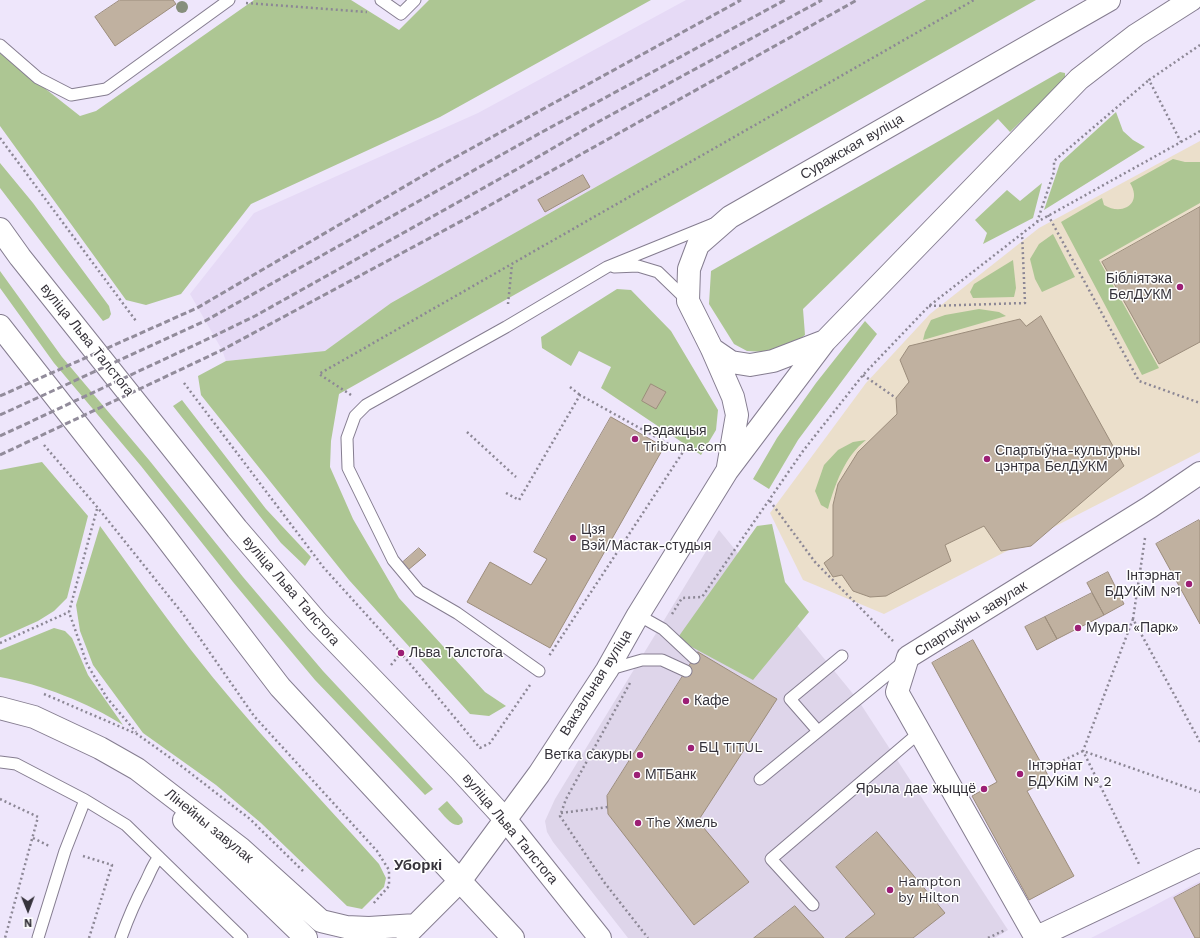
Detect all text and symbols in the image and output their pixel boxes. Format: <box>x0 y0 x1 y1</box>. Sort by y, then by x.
street label: Суражская вуліца <box>797 111 907 183</box>
place label: Бібліятэка БелДУКМ <box>1106 271 1172 304</box>
street label: вуліца Льва Талстога <box>37 281 137 399</box>
marker: Бібліятэка БелДУКМ <box>1175 282 1185 292</box>
place label: Рэдакцыя Tribuna.com <box>643 423 727 456</box>
marker: Рэдакцыя Tribuna.com <box>630 434 640 444</box>
place label: Спартыўна-культурны цэнтра БелДУКМ <box>995 443 1140 476</box>
marker: Спартыўна-культурны цэнтра БелДУКМ <box>982 454 992 464</box>
place label: Цзя Вэй/Мастак-студыя <box>581 522 711 554</box>
street label: вуліца Льва Талстога <box>239 533 343 649</box>
marker: Цзя Вэй/Мастак-студыя <box>568 533 578 543</box>
place label: Інтэрнат БДУКіМ №1 <box>1105 568 1181 600</box>
street label: Спартыўны завулак <box>912 578 1030 660</box>
marker: Інтэрнат БДУКіМ №1 <box>1184 579 1194 589</box>
place label: Мурал «Парк» <box>1086 620 1179 636</box>
marker: Мурал «Парк» <box>1073 623 1083 633</box>
street label: Вакзальная вуліца <box>557 627 635 739</box>
place label: Льва Талстога <box>409 645 503 661</box>
marker: Льва Талстога <box>396 648 406 658</box>
place label: Кафе <box>694 693 729 709</box>
marker: Кафе <box>681 696 691 706</box>
place label: БЦ TITUL <box>699 740 763 756</box>
marker: БЦ TITUL <box>686 743 696 753</box>
place label: Ветка сакуры <box>544 747 632 763</box>
marker: Ветка сакуры <box>635 750 645 760</box>
place label: Інтэрнат БДУКіМ № 2 <box>1028 758 1112 790</box>
place label: МТБанк <box>645 767 696 783</box>
marker: Інтэрнат БДУКіМ № 2 <box>1015 769 1025 779</box>
street label: вуліца Льва Талстога <box>459 770 561 888</box>
marker: МТБанк <box>632 770 642 780</box>
place label: Ярыла дае жыццё <box>856 781 976 797</box>
marker: Ярыла дае жыццё <box>979 784 989 794</box>
street label: Лінейны завулак <box>162 785 256 867</box>
place label: The Хмель <box>646 815 717 831</box>
marker: The Хмель <box>633 818 643 828</box>
district label: Уборкі <box>394 857 442 875</box>
place label: Hampton by Hilton <box>898 874 961 906</box>
marker: Hampton by Hilton <box>885 885 895 895</box>
north arrow <box>8 890 48 930</box>
text: N <box>24 916 32 929</box>

